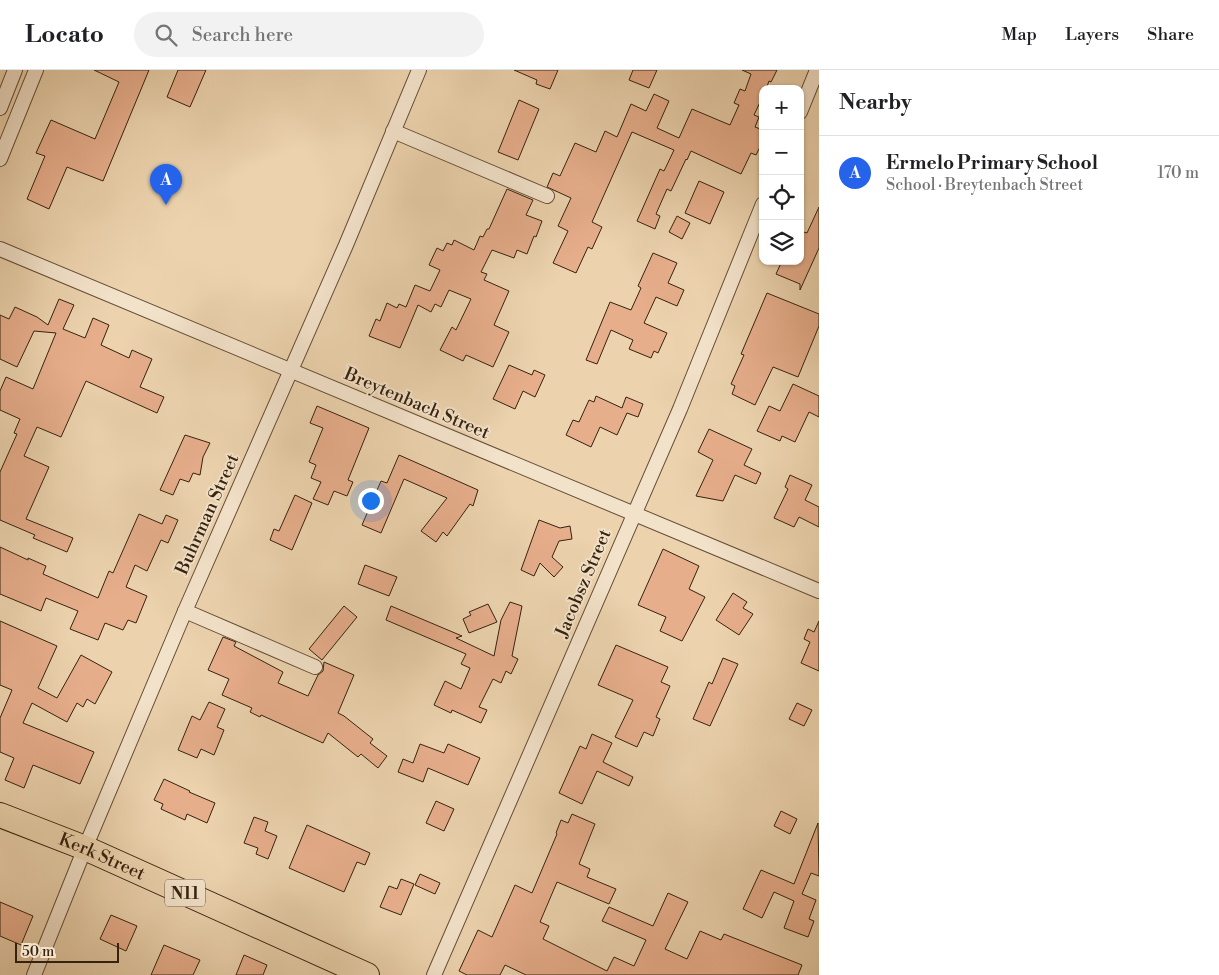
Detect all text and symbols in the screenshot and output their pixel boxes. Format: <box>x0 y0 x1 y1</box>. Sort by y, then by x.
search box <box>134 12 484 57</box>
text: Locato <box>25 20 104 50</box>
icon: search <box>152 21 180 49</box>
text: Search here <box>192 23 293 47</box>
text: Map <box>1002 23 1037 46</box>
text: Layers <box>1065 23 1119 46</box>
text: Share <box>1147 23 1194 46</box>
map controls <box>759 85 804 265</box>
button: + <box>759 85 804 130</box>
text: Nearby <box>839 90 912 116</box>
button: − <box>759 130 804 175</box>
text: Ermelo Primary School <box>886 151 1098 175</box>
text: A <box>849 163 861 183</box>
text: 170 m <box>1157 163 1199 183</box>
pin: A <box>150 164 182 205</box>
button: locate <box>759 175 804 220</box>
text: School · Breytenbach Street <box>886 175 1083 195</box>
button: layers <box>759 220 804 265</box>
street label: Breytenbach Street <box>340 362 494 445</box>
street label: Buhrman Street <box>170 450 245 579</box>
your location <box>358 488 384 514</box>
street label: Jacobsz Street <box>550 525 617 642</box>
street label: Kerk Street <box>55 828 149 886</box>
road number: N11 <box>165 880 205 906</box>
scale bar <box>15 940 119 963</box>
text: 50 m <box>22 943 54 961</box>

